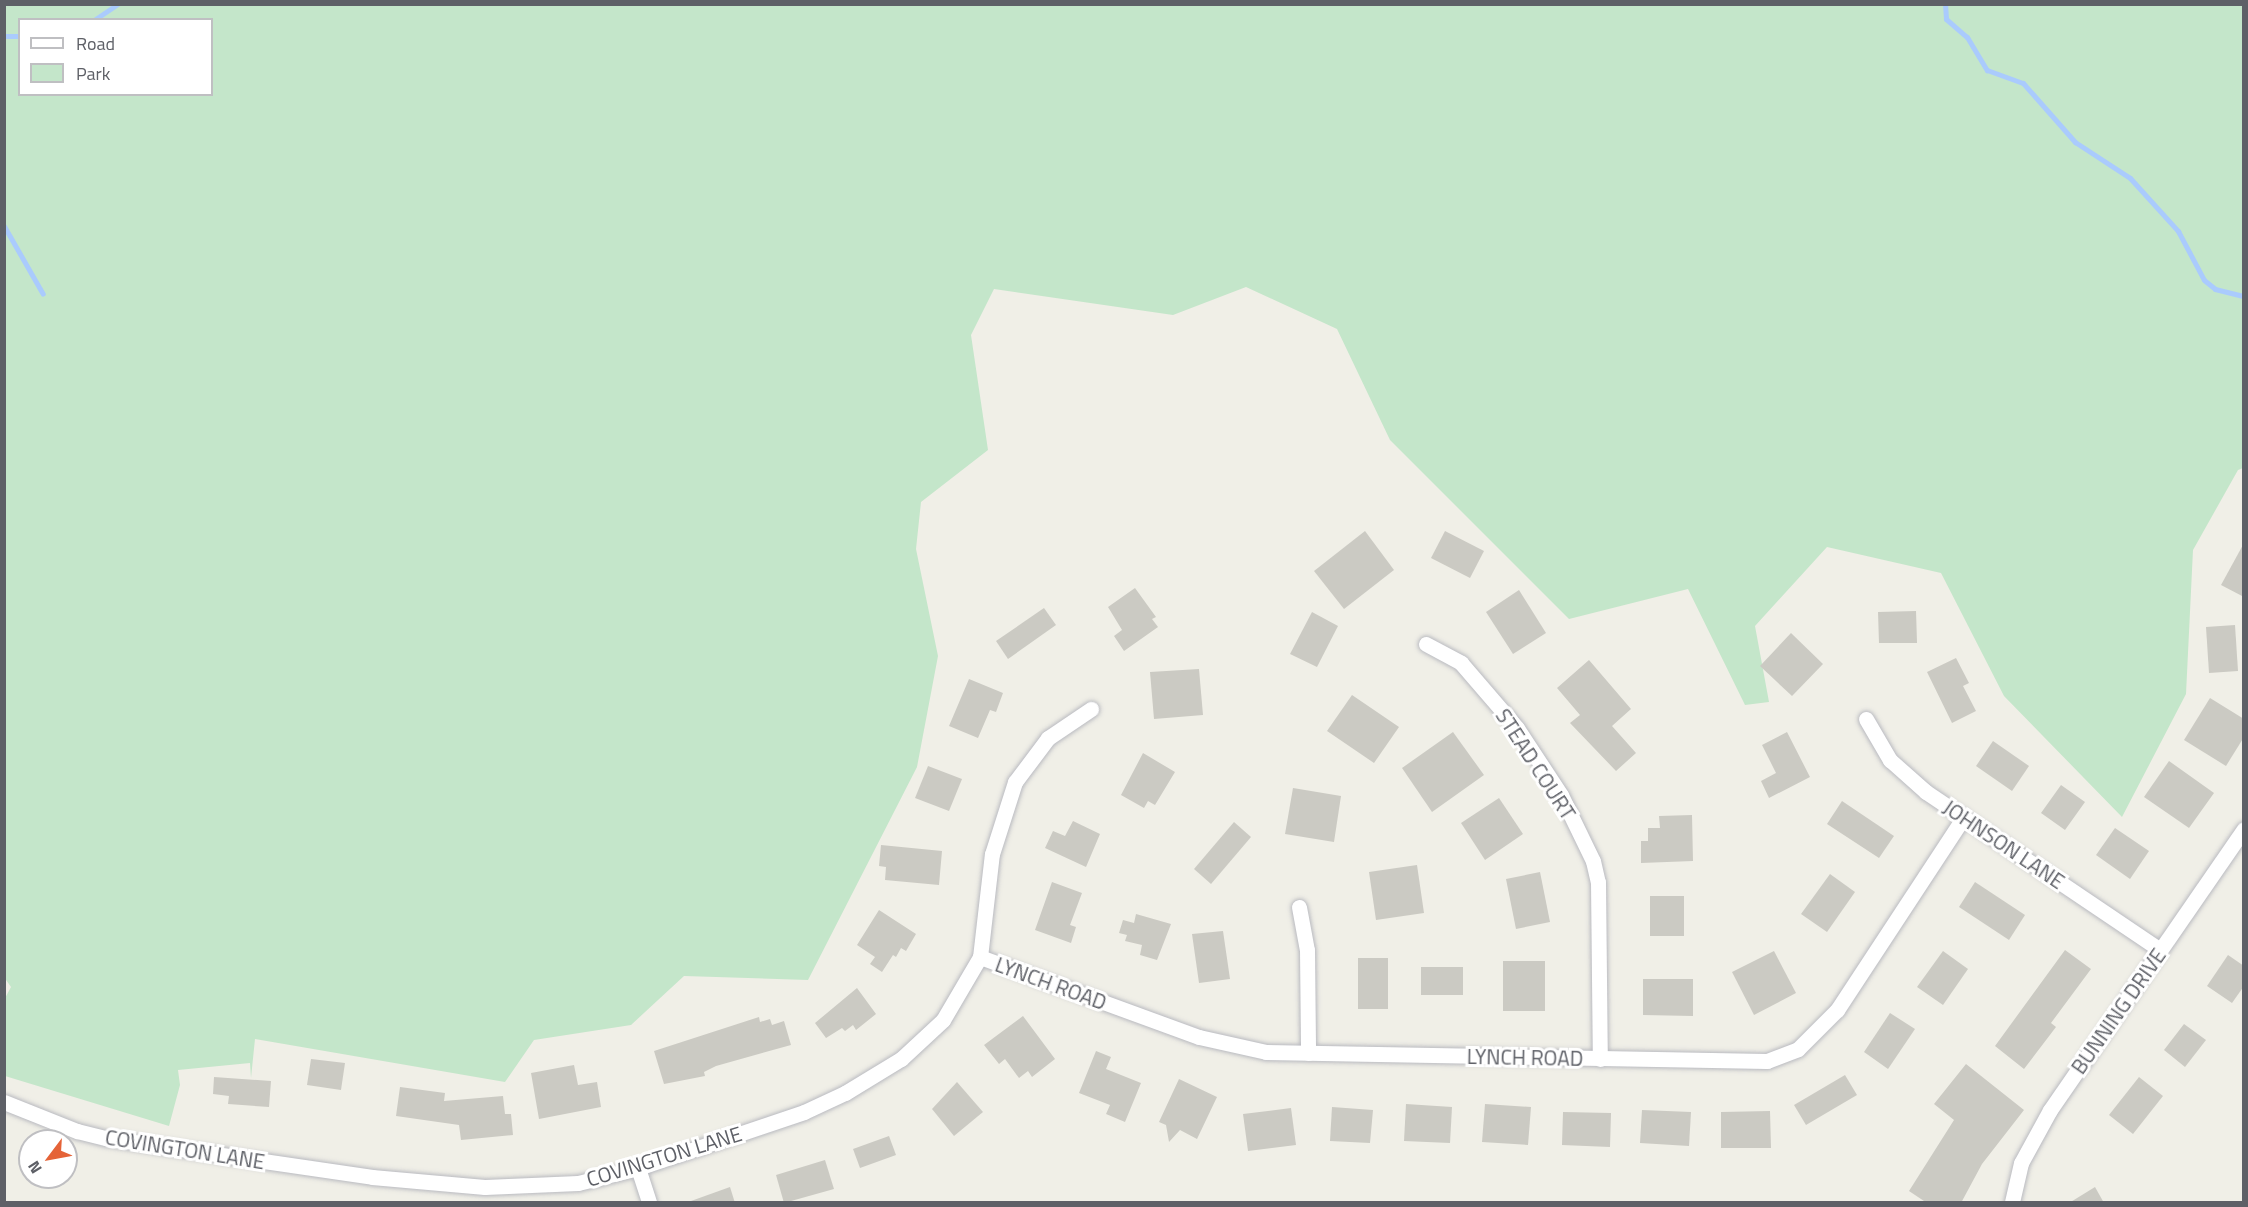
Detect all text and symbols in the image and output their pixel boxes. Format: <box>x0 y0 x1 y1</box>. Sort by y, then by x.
legend <box>18 18 213 96</box>
text: Road <box>76 30 115 57</box>
text: Park <box>76 60 110 87</box>
street label: STEAD COURT <box>1491 704 1581 824</box>
street label: JOHNSON LANE <box>1939 794 2069 894</box>
street label: BUNNING DRIVE <box>2065 943 2171 1079</box>
street label: LYNCH ROAD <box>992 951 1110 1015</box>
street label: LYNCH ROAD <box>1467 1043 1583 1071</box>
street label: COVINGTON LANE <box>583 1120 745 1192</box>
street label: COVINGTON LANE <box>104 1124 266 1174</box>
north arrow <box>18 1129 78 1189</box>
text: N <box>21 1156 48 1179</box>

